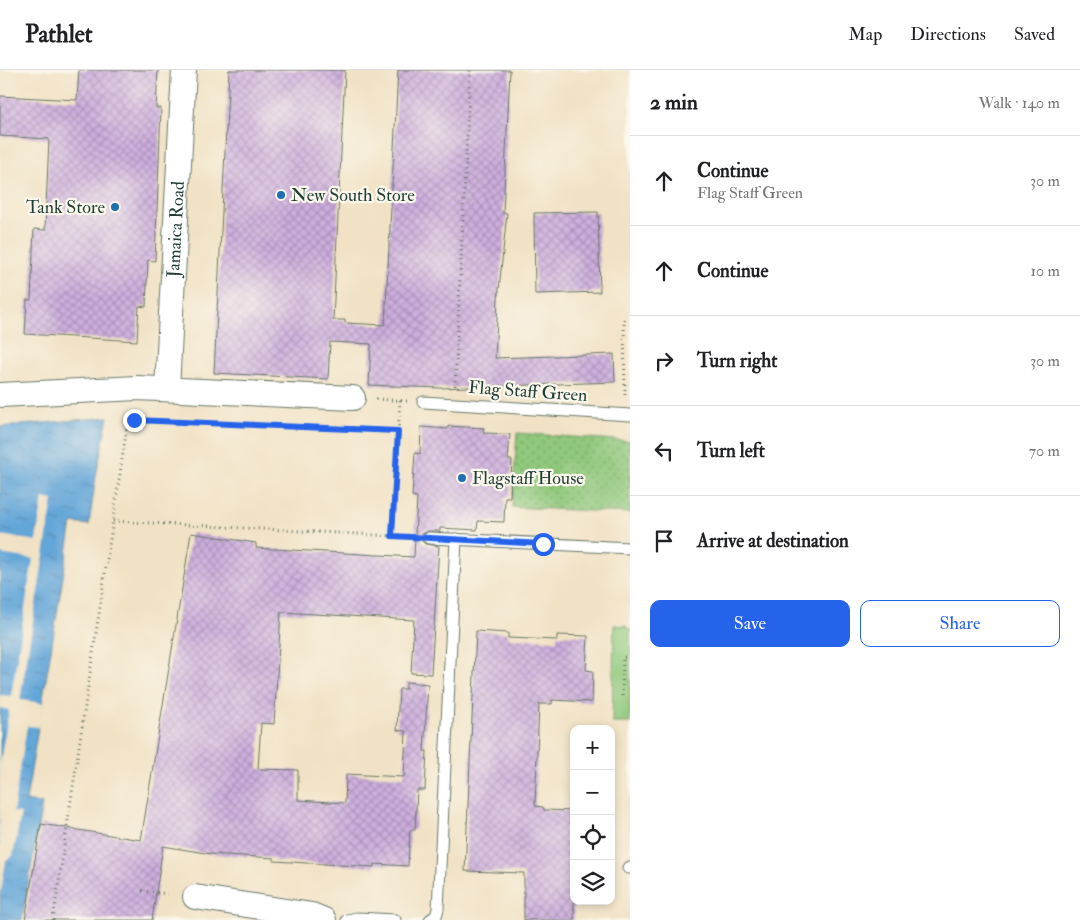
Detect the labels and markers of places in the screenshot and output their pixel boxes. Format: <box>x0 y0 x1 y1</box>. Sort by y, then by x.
place label: New South Store <box>291 184 415 207</box>
marker: New South Store <box>275 189 287 201</box>
place label: Tank Store <box>26 196 105 219</box>
marker: Tank Store <box>109 201 121 213</box>
place label: Flagstaff House <box>472 467 584 490</box>
marker: Flagstaff House <box>456 472 468 484</box>

